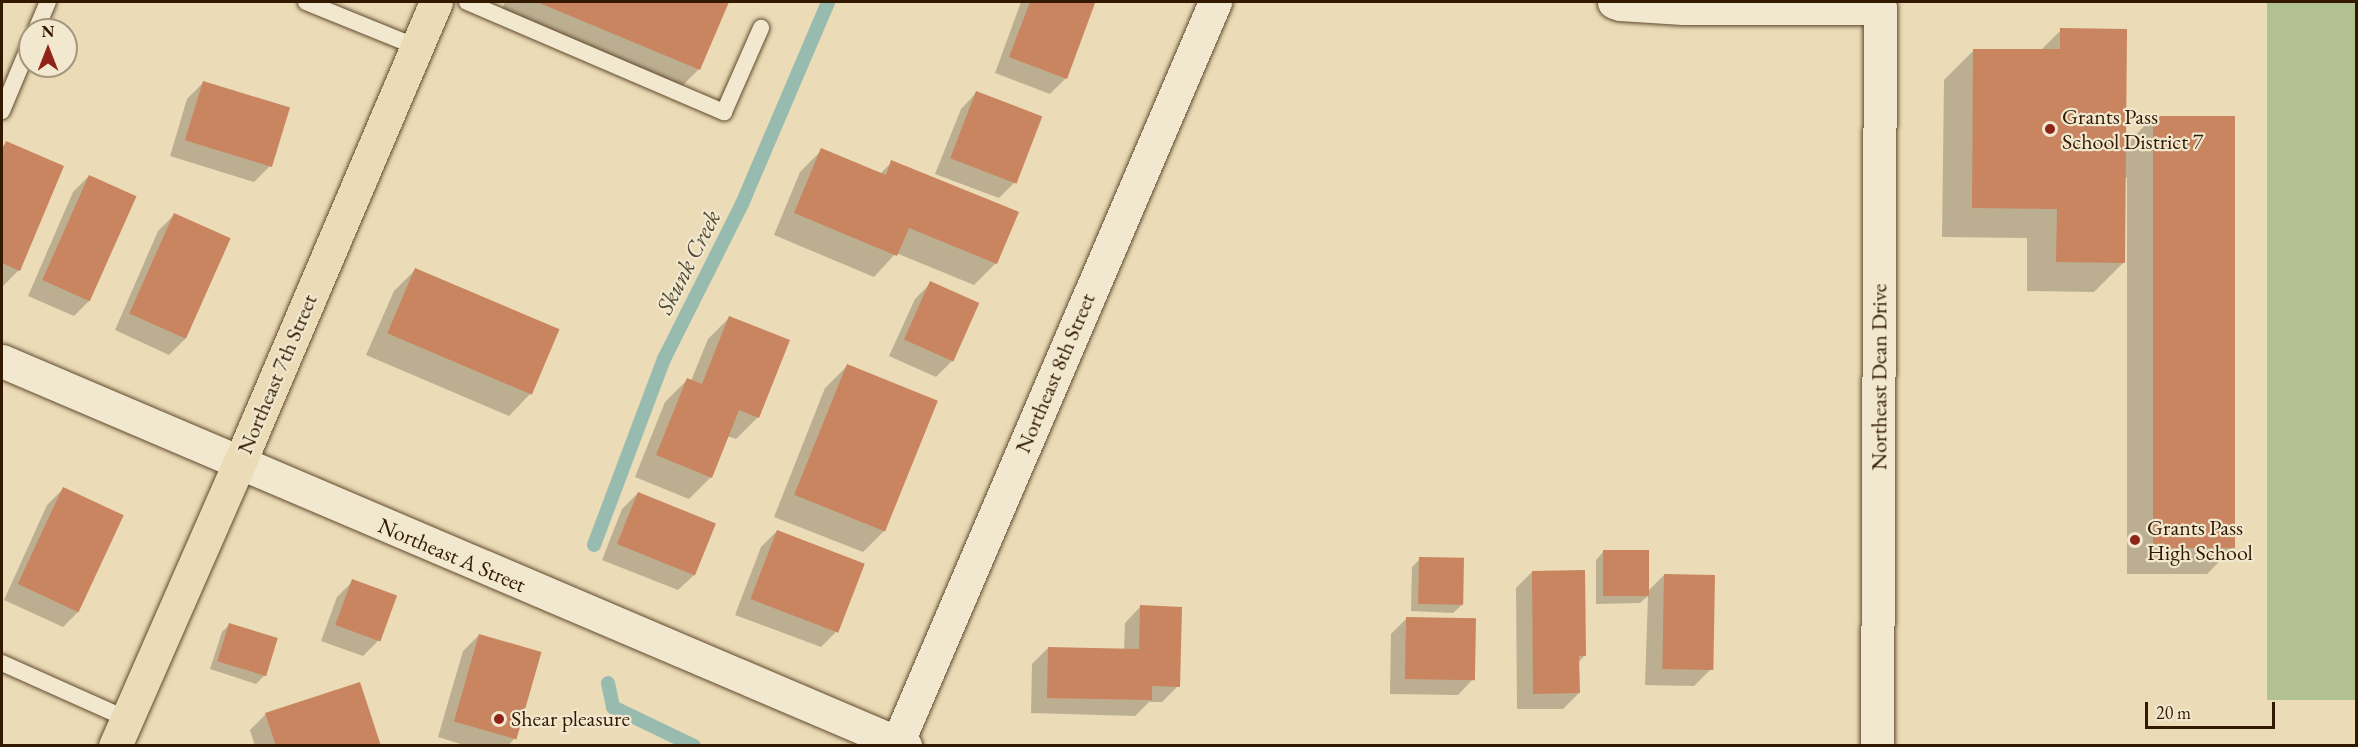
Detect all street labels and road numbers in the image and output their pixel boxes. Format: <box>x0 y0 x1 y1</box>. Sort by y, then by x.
street label: Northeast Dean Drive <box>1866 284 1892 470</box>
street label: Northeast 8th Street <box>1009 289 1101 457</box>
street label: Northeast 7th Street <box>231 290 323 458</box>
street label: Northeast A Street <box>374 512 530 598</box>

